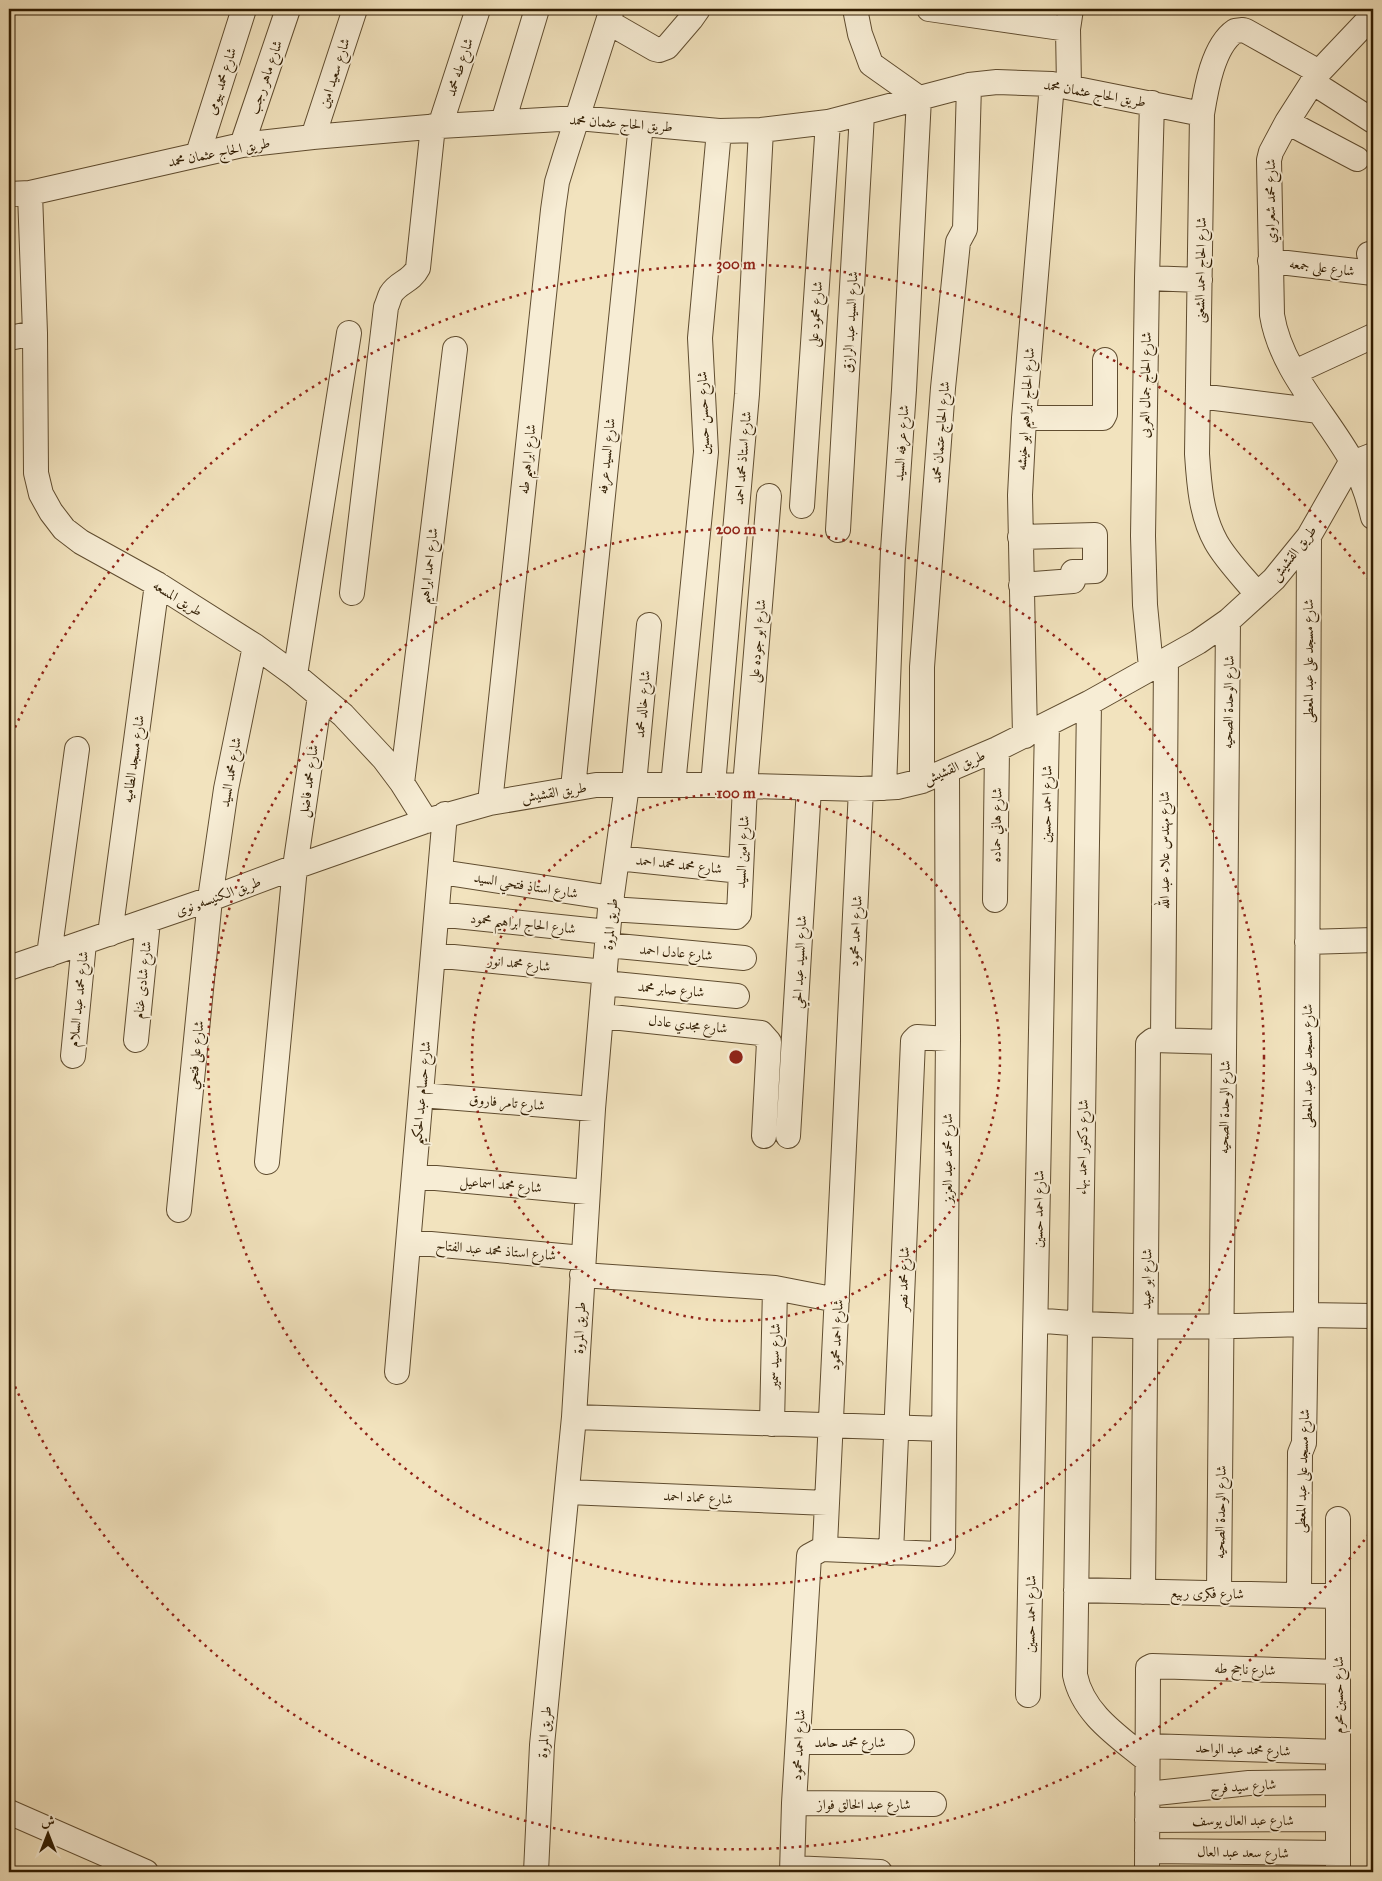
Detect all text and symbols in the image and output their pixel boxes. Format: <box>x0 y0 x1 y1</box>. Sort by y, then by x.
street label: شارع سعيد امين <box>315 36 357 111</box>
street label: شارع طه محمد <box>442 36 480 99</box>
street label: شارع ماهر رجب <box>245 38 289 117</box>
street label: شارع محمد بيومى <box>203 45 243 118</box>
street label: طريق الحاج عثمان محمد <box>1042 76 1147 115</box>
street label: طريق الحاج عثمان محمد <box>568 111 673 140</box>
street label: طريق الحاج عثمان محمد <box>167 134 272 175</box>
street label: شارع محمد شعراوي <box>1262 159 1282 243</box>
street label: شارع الحاج احمد الشعنى <box>1191 217 1214 323</box>
text: 300 m <box>716 255 756 274</box>
street label: شارع على جمعه <box>1288 255 1356 283</box>
street label: شارع السيد عبد الرازق <box>839 271 865 374</box>
street label: شارع محمود على <box>805 280 829 348</box>
street label: شارع الحاج جمال العربى <box>1136 332 1159 438</box>
street label: شارع الحاج ابراهيم ابو خيشه <box>1013 347 1043 471</box>
street label: شارع حسن حسين <box>694 371 716 455</box>
street label: شارع الحاج عتمان محمد <box>928 380 957 484</box>
street label: شارع عرفه السيد <box>890 404 916 482</box>
street label: شارع استاذ محمد احمد <box>730 410 758 506</box>
street label: شارع السيد عرفه <box>594 417 622 495</box>
street label: شارع ابراهيم طه <box>515 423 545 496</box>
text: 200 m <box>716 520 757 538</box>
street label: طريق القشيش <box>1266 522 1321 585</box>
street label: شارع احمد ابراهيم <box>415 527 447 606</box>
street label: طريق المسعه <box>150 577 206 620</box>
street label: شارع ابو جوده على <box>745 598 773 684</box>
street label: شارع مسجد على عبد المعطى <box>1300 599 1320 723</box>
street label: شارع الوحدة الصحيه <box>1219 655 1241 749</box>
street label: شارع خالد محمد <box>631 670 657 739</box>
street label: شارع مسجد الطاميه <box>119 714 151 804</box>
street label: شارع محمد السيد <box>216 736 248 809</box>
street label: شارع محمد فاضل <box>295 744 325 819</box>
street label: طريق القشيش <box>921 747 988 789</box>
street label: شارع احمد حسين <box>1037 765 1059 843</box>
street label: طريق القشيش <box>520 779 588 807</box>
text: 100 m <box>716 784 756 802</box>
street label: شارع هاني حماده <box>987 787 1009 863</box>
street label: شارع مهندس علاء عبد الله <box>1153 791 1176 909</box>
street label: شارع امين السيد <box>732 815 756 889</box>
street label: شارع محمد محمد احمد <box>635 852 723 880</box>
street label: شارع استاذ فتحي السيد <box>472 869 579 906</box>
street label: طريق الكنيسه, نوى <box>173 873 263 920</box>
street label: شارع احمد محمود <box>845 895 869 967</box>
street label: طريق المروة <box>599 897 622 951</box>
street label: شارع الحاج ابراهيم محمود <box>469 910 577 942</box>
street label: شارع السيد عبد الحي <box>789 915 814 1009</box>
street label: شارع شادى غنام <box>130 940 159 1020</box>
street label: شارع عادل احمد <box>638 941 713 967</box>
street label: شارع محمد عبد السلام <box>65 950 96 1048</box>
street label: شارع محمد انور <box>484 952 551 978</box>
street label: شارع صابر محمد <box>637 978 705 1004</box>
street label: شارع مسجد على عبد المعطى <box>1299 1004 1319 1128</box>
street label: شارع مجدي عادل <box>647 1012 728 1040</box>
street label: شارع على فتحي <box>183 1020 212 1091</box>
street label: شارع حسام عبد الحكيم <box>408 1040 440 1146</box>
centre of rings <box>727 1048 745 1066</box>
street label: شارع الوحدة الصحيه <box>1215 1060 1237 1154</box>
street label: شارع تامر فاروق <box>468 1091 545 1117</box>
street label: شارع دكتور احمد بهاء <box>1073 1099 1095 1195</box>
street label: شارع محمد عبد العزيز <box>939 1113 959 1205</box>
street label: شارع احمد حسين <box>1029 1170 1051 1248</box>
street label: شارع محمد اسماعيل <box>459 1172 543 1200</box>
street label: شارع استاذ محمد عبد الفتاح <box>435 1237 557 1268</box>
street label: شارع محمد نصر <box>894 1246 916 1314</box>
street label: شارع ابو عبيد <box>1137 1248 1159 1310</box>
street label: شارع احمد محمود <box>826 1299 850 1371</box>
street label: طريق المروة <box>570 1301 589 1355</box>
street label: شارع سيد سمير <box>765 1323 787 1391</box>
street label: شارع مسجد على عبد المعطى <box>1292 1409 1316 1534</box>
street label: شارع الوحدة الصحيه <box>1211 1465 1233 1559</box>
street label: شارع عماد احمد <box>663 1487 733 1511</box>
street label: شارع احمد حسين <box>1021 1575 1043 1653</box>
street label: شارع فكرى ربيع <box>1170 1584 1244 1608</box>
street label: شارع حسين محرم <box>1330 1656 1351 1734</box>
street label: شارع ناجح طه <box>1214 1660 1276 1683</box>
street label: طريق المروة <box>534 1705 555 1759</box>
street label: شارع احمد محمود <box>788 1709 812 1781</box>
street label: شارع محمد حامد <box>815 1734 885 1754</box>
street label: شارع محمد عبد الواحد <box>1195 1739 1291 1763</box>
street label: شارع سيد فرج <box>1209 1776 1277 1801</box>
street label: شارع عبد الخالق فواز <box>815 1796 911 1816</box>
north arrow <box>22 1808 72 1858</box>
street label: شارع عبد العال يوسف <box>1192 1812 1294 1832</box>
text: ش <box>41 1813 55 1830</box>
street label: شارع سعد عبد العال <box>1197 1843 1289 1865</box>

